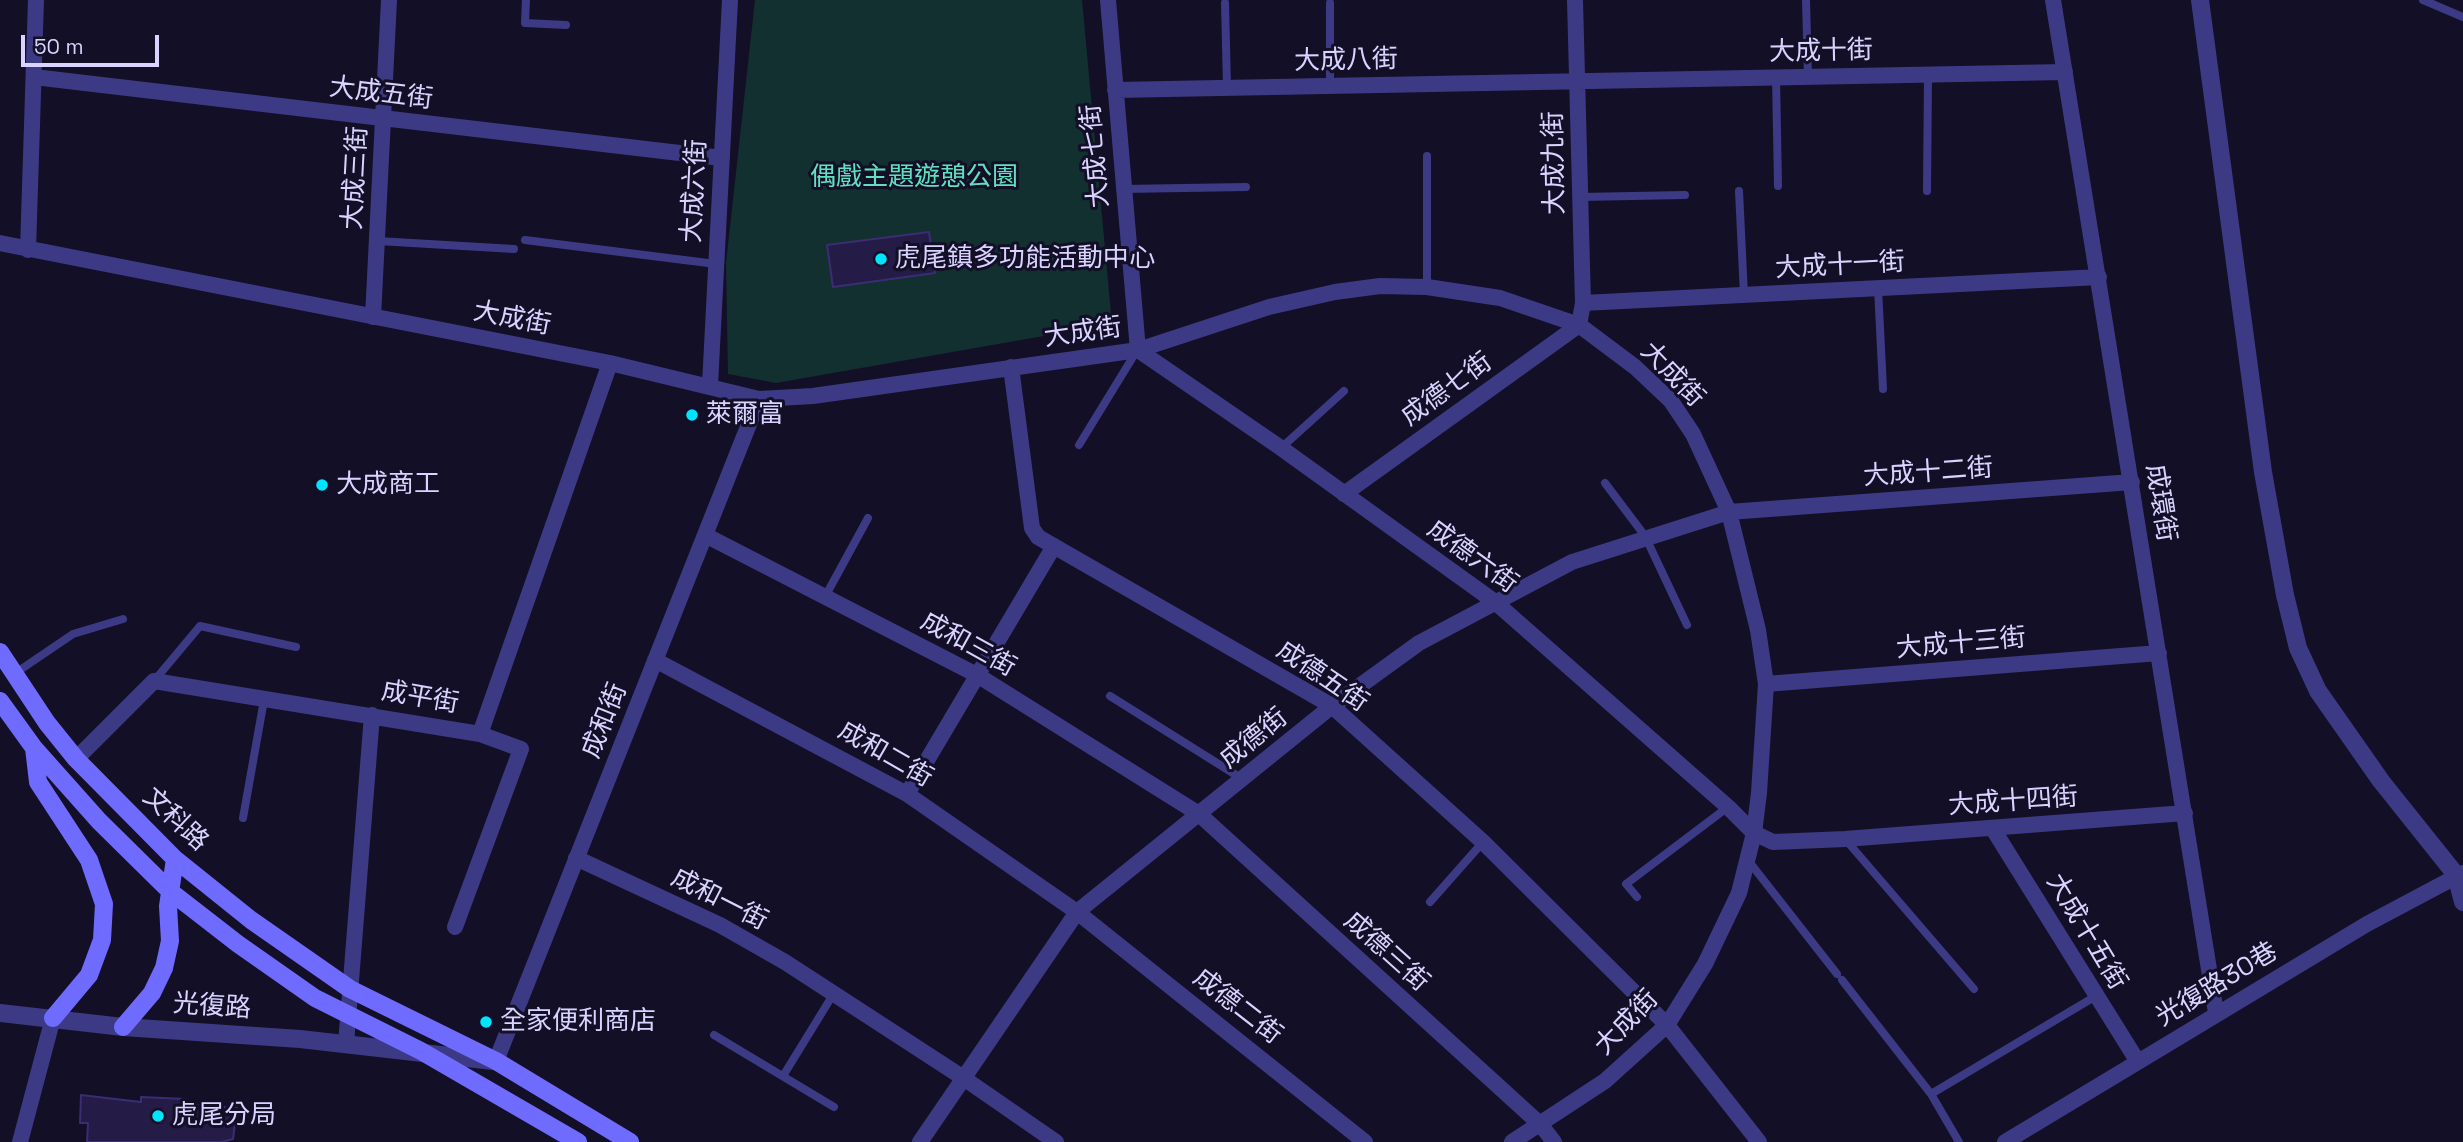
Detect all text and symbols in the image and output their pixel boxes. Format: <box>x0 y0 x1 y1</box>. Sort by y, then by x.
scale bar <box>24 21 163 65</box>
text: 50 m <box>34 33 84 60</box>
street label: 大成十街 <box>1769 35 1873 69</box>
street label: 大成八街 <box>1294 44 1398 78</box>
street label: 大成五街 <box>327 72 435 116</box>
street label: 大成七街 <box>1076 103 1116 209</box>
street label: 大成九街 <box>1538 111 1572 215</box>
street label: 大成三街 <box>338 125 374 231</box>
street label: 大成六街 <box>677 138 713 244</box>
park label: 偶戲主題遊憩公園 <box>810 162 1018 194</box>
place label: 虎尾鎮多功能活動中心 <box>895 243 1155 275</box>
street label: 大成十一街 <box>1774 247 1906 285</box>
marker: 虎尾鎮多功能活動中心 <box>873 251 889 267</box>
street label: 大成街 <box>471 296 553 342</box>
street label: 大成街 <box>1042 312 1124 354</box>
street label: 大成街 <box>1634 336 1710 414</box>
street label: 成德七街 <box>1396 347 1498 433</box>
place label: 萊爾富 <box>706 399 784 431</box>
marker: 萊爾富 <box>684 407 700 423</box>
street label: 大成十二街 <box>1862 453 1994 493</box>
street label: 成環街 <box>2138 462 2182 544</box>
place label: 大成商工 <box>336 469 440 501</box>
marker: 大成商工 <box>314 477 330 493</box>
street label: 成德六街 <box>1421 514 1523 600</box>
street label: 成和三街 <box>915 606 1021 684</box>
street label: 大成十三街 <box>1895 623 2027 665</box>
street label: 成德五街 <box>1270 635 1374 719</box>
street label: 成平街 <box>379 676 461 720</box>
street label: 成和街 <box>576 679 634 763</box>
street label: 成德街 <box>1214 702 1294 776</box>
street label: 成和二街 <box>832 715 938 795</box>
street label: 文科路 <box>136 782 214 858</box>
street label: 大成十四街 <box>1947 782 2079 822</box>
street label: 成和一街 <box>666 862 772 938</box>
street label: 大成十五街 <box>2039 868 2133 996</box>
street label: 成德三街 <box>1337 906 1435 998</box>
street label: 光復路30巷 <box>2151 937 2283 1033</box>
street label: 成德二街 <box>1186 963 1288 1051</box>
street label: 大成街 <box>1589 984 1665 1062</box>
street label: 光復路 <box>172 989 252 1025</box>
place label: 全家便利商店 <box>500 1006 656 1038</box>
marker: 全家便利商店 <box>478 1014 494 1030</box>
place label: 虎尾分局 <box>172 1100 276 1132</box>
marker: 虎尾分局 <box>150 1108 166 1124</box>

